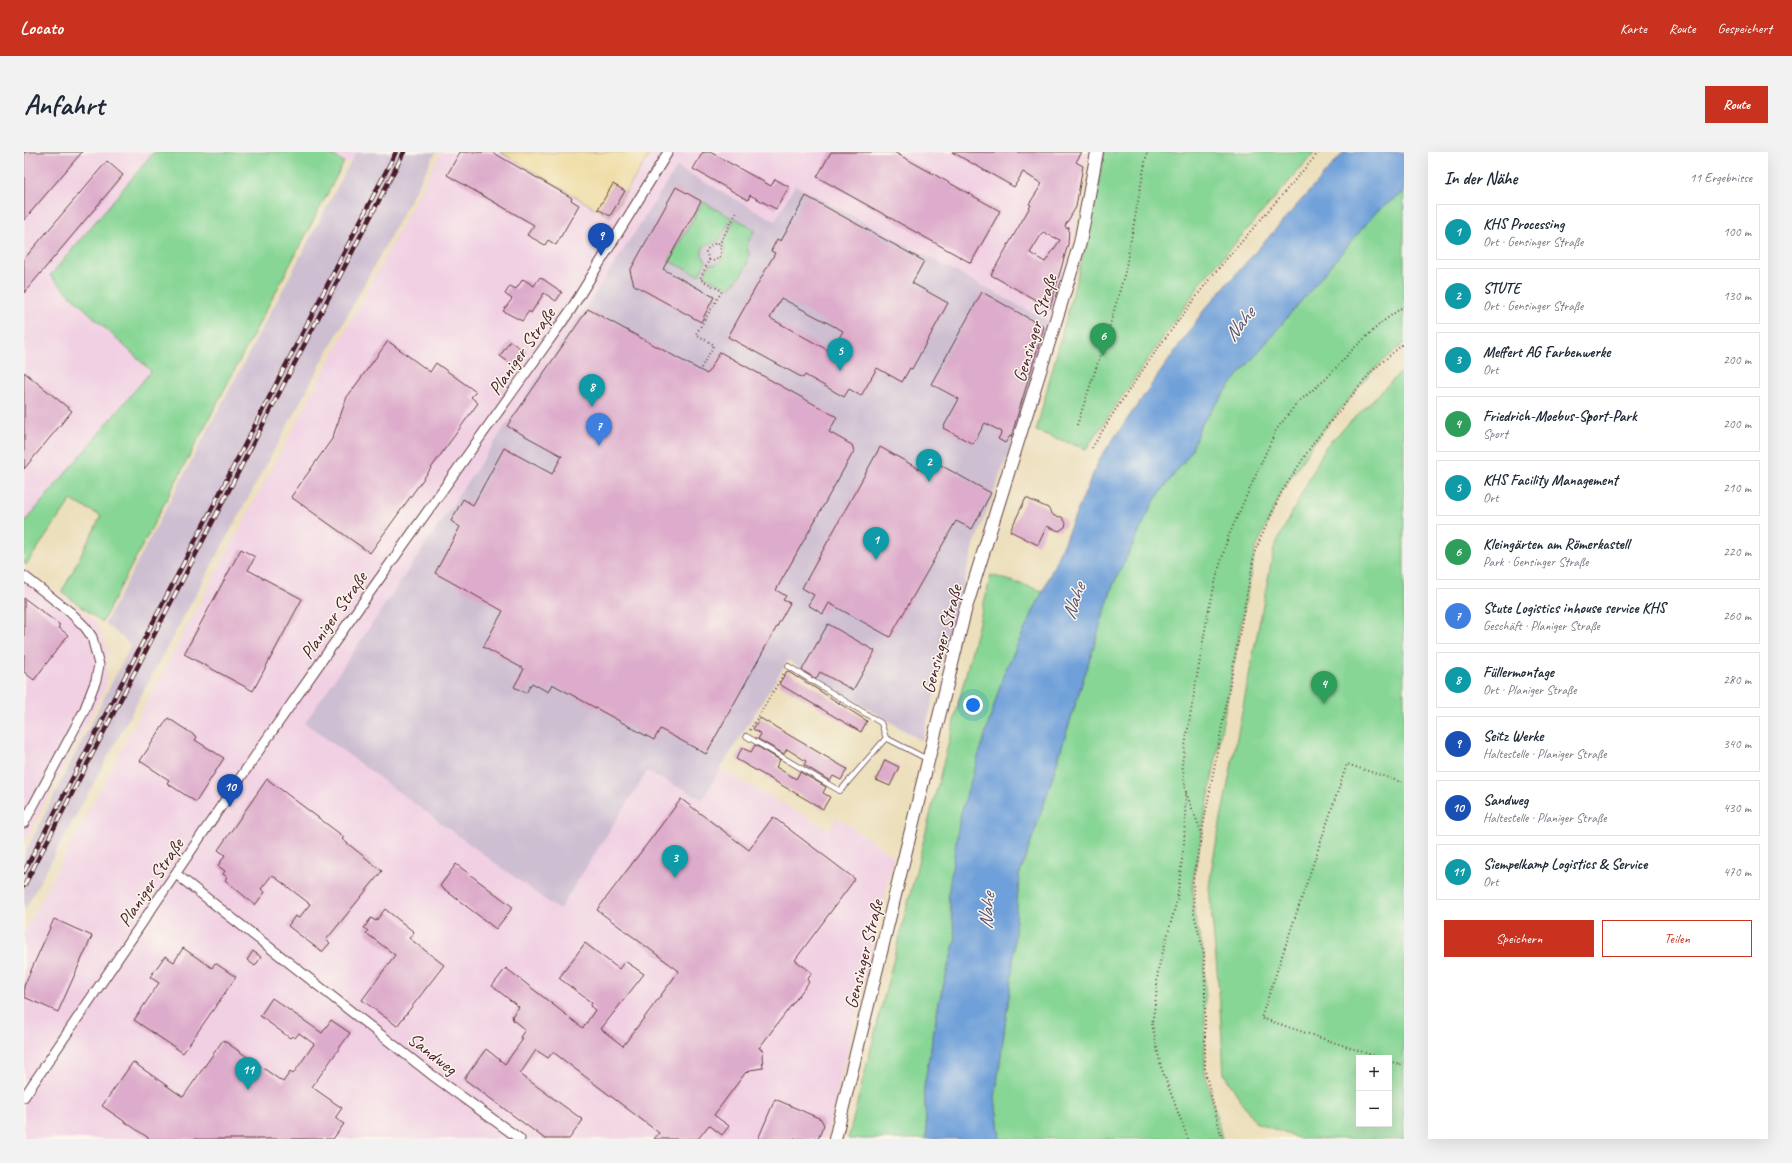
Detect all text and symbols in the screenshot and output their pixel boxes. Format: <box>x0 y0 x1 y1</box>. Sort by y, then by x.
text: Locato <box>20 16 63 40</box>
text: Karte <box>1620 20 1647 37</box>
text: Route <box>1669 20 1695 37</box>
text: Gespeichert <box>1717 20 1772 37</box>
button: Route <box>1705 86 1768 123</box>
text: Anfahrt <box>24 87 104 122</box>
text: In der Nähe <box>1444 168 1517 189</box>
text: 11 Ergebnisse <box>1690 170 1752 186</box>
text: KHS Processing <box>1483 215 1564 234</box>
pin: 9 <box>588 223 614 256</box>
text: 1 <box>1455 224 1461 240</box>
text: 100 m <box>1723 224 1751 240</box>
text: Ort · Gensinger Straße <box>1483 234 1583 250</box>
street label: Gensinger Straße <box>1007 270 1063 385</box>
text: STUTE <box>1483 279 1520 298</box>
text: 2 <box>1455 288 1461 304</box>
text: 130 m <box>1723 288 1751 304</box>
text: Ort · Gensinger Straße <box>1483 298 1583 314</box>
water label: Nahe <box>1218 299 1263 346</box>
street label: Planiger Straße <box>483 302 562 400</box>
pin: 6 <box>1090 323 1116 356</box>
pin: 5 <box>827 338 853 371</box>
text: Meffert AG Farbenwerke <box>1483 343 1610 362</box>
text: 3 <box>1455 352 1461 368</box>
text: 200 m <box>1723 352 1751 368</box>
text: Ort <box>1483 362 1498 378</box>
pin: 8 <box>579 374 605 407</box>
text: Friedrich-Moebus-Sport-Park <box>1483 407 1637 426</box>
pin: 7 <box>586 413 612 446</box>
text: 4 <box>1455 416 1461 432</box>
text: 200 m <box>1723 416 1751 432</box>
text: Sport <box>1483 426 1508 442</box>
pin: 2 <box>916 449 942 482</box>
text: KHS Facility Management <box>1483 471 1618 490</box>
text: 5 <box>1455 480 1461 496</box>
text: 210 m <box>1723 480 1751 496</box>
text: Ort <box>1483 490 1498 506</box>
pin: 1 <box>863 527 889 560</box>
text: Kleingärten am Römerkastell <box>1483 535 1629 554</box>
text: 6 <box>1455 544 1461 560</box>
text: 220 m <box>1723 544 1751 560</box>
text: Park · Gensinger Straße <box>1483 554 1588 570</box>
street label: Planiger Straße <box>295 566 374 664</box>
water label: Nahe <box>1056 577 1092 622</box>
street label: Gensinger Straße <box>916 581 968 696</box>
text: Stute Logistics inhouse service KHS <box>1483 599 1666 618</box>
text: 7 <box>1455 608 1461 624</box>
text: 260 m <box>1723 608 1751 624</box>
text: Geschäft · Planiger Straße <box>1483 618 1600 634</box>
text: Füllermontage <box>1483 663 1554 682</box>
pin: 4 <box>1311 671 1337 704</box>
text: 8 <box>1455 672 1461 688</box>
text: 280 m <box>1723 672 1751 688</box>
text: Ort · Planiger Straße <box>1483 682 1577 698</box>
your location <box>963 695 983 715</box>
text: Seitz Werke <box>1483 727 1543 746</box>
text: 9 <box>1455 736 1461 752</box>
text: 340 m <box>1723 736 1751 752</box>
text: Haltestelle · Planiger Straße <box>1483 746 1606 762</box>
pin: 10 <box>217 774 243 807</box>
text: Sandweg <box>1483 791 1528 810</box>
text: 10 <box>1452 800 1464 816</box>
text: 430 m <box>1723 800 1751 816</box>
text: Haltestelle · Planiger Straße <box>1483 810 1606 826</box>
street label: Planiger Straße <box>113 832 190 931</box>
pin: 3 <box>662 845 688 878</box>
text: Siempelkamp Logistics & Service <box>1483 855 1647 874</box>
text: 11 <box>1452 864 1464 880</box>
text: 470 m <box>1723 864 1751 880</box>
text: Ort <box>1483 874 1498 890</box>
water label: Nahe <box>972 888 1001 930</box>
street label: Gensinger Straße <box>839 896 890 1011</box>
button: Speichern <box>1444 920 1594 957</box>
button: Teilen <box>1602 920 1752 957</box>
street label: Sandweg <box>403 1027 463 1081</box>
map controls <box>1356 1055 1392 1127</box>
button: + <box>1356 1055 1392 1091</box>
pin: 11 <box>235 1057 261 1090</box>
button: − <box>1356 1091 1392 1127</box>

